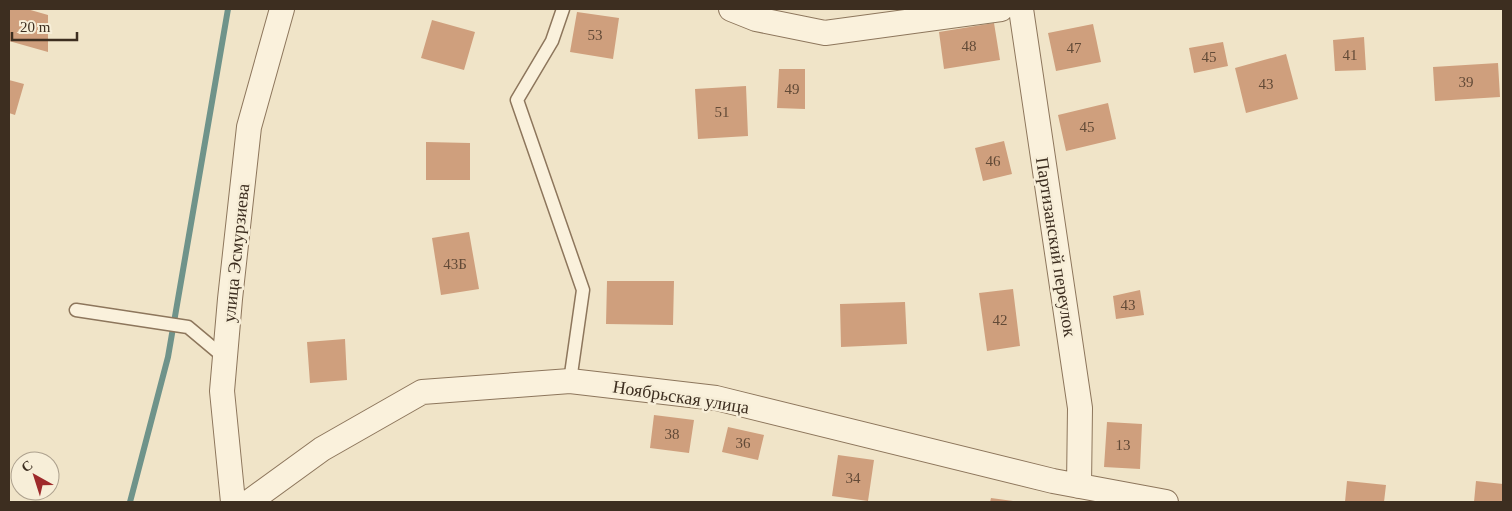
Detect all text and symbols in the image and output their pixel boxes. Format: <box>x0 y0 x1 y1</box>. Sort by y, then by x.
scale bar <box>12 10 78 42</box>
text: 20 m <box>20 19 51 35</box>
house number: 53 <box>588 27 603 43</box>
house number: 48 <box>962 38 977 54</box>
house number: 47 <box>1067 40 1082 56</box>
house number: 41 <box>1343 47 1358 63</box>
house number: 45 <box>1202 49 1217 65</box>
house number: 39 <box>1459 74 1474 90</box>
house number: 43 <box>1259 76 1274 92</box>
house number: 49 <box>785 81 800 97</box>
house number: 51 <box>715 104 730 120</box>
house number: 45 <box>1080 119 1095 135</box>
house number: 46 <box>986 153 1001 169</box>
street label: Партизанский переулок <box>1032 156 1080 338</box>
street label: улица Эсмурзиева <box>219 183 253 323</box>
house number: 43Б <box>443 256 467 272</box>
house number: 43 <box>1121 297 1136 313</box>
house number: 42 <box>993 312 1008 328</box>
street label: Ноябрьская улица <box>611 376 751 418</box>
house number: 38 <box>665 426 680 442</box>
house number: 36 <box>736 435 751 451</box>
house number: 13 <box>1116 437 1131 453</box>
north arrow <box>10 451 60 501</box>
text: С <box>18 457 36 475</box>
house number: 34 <box>846 470 861 486</box>

